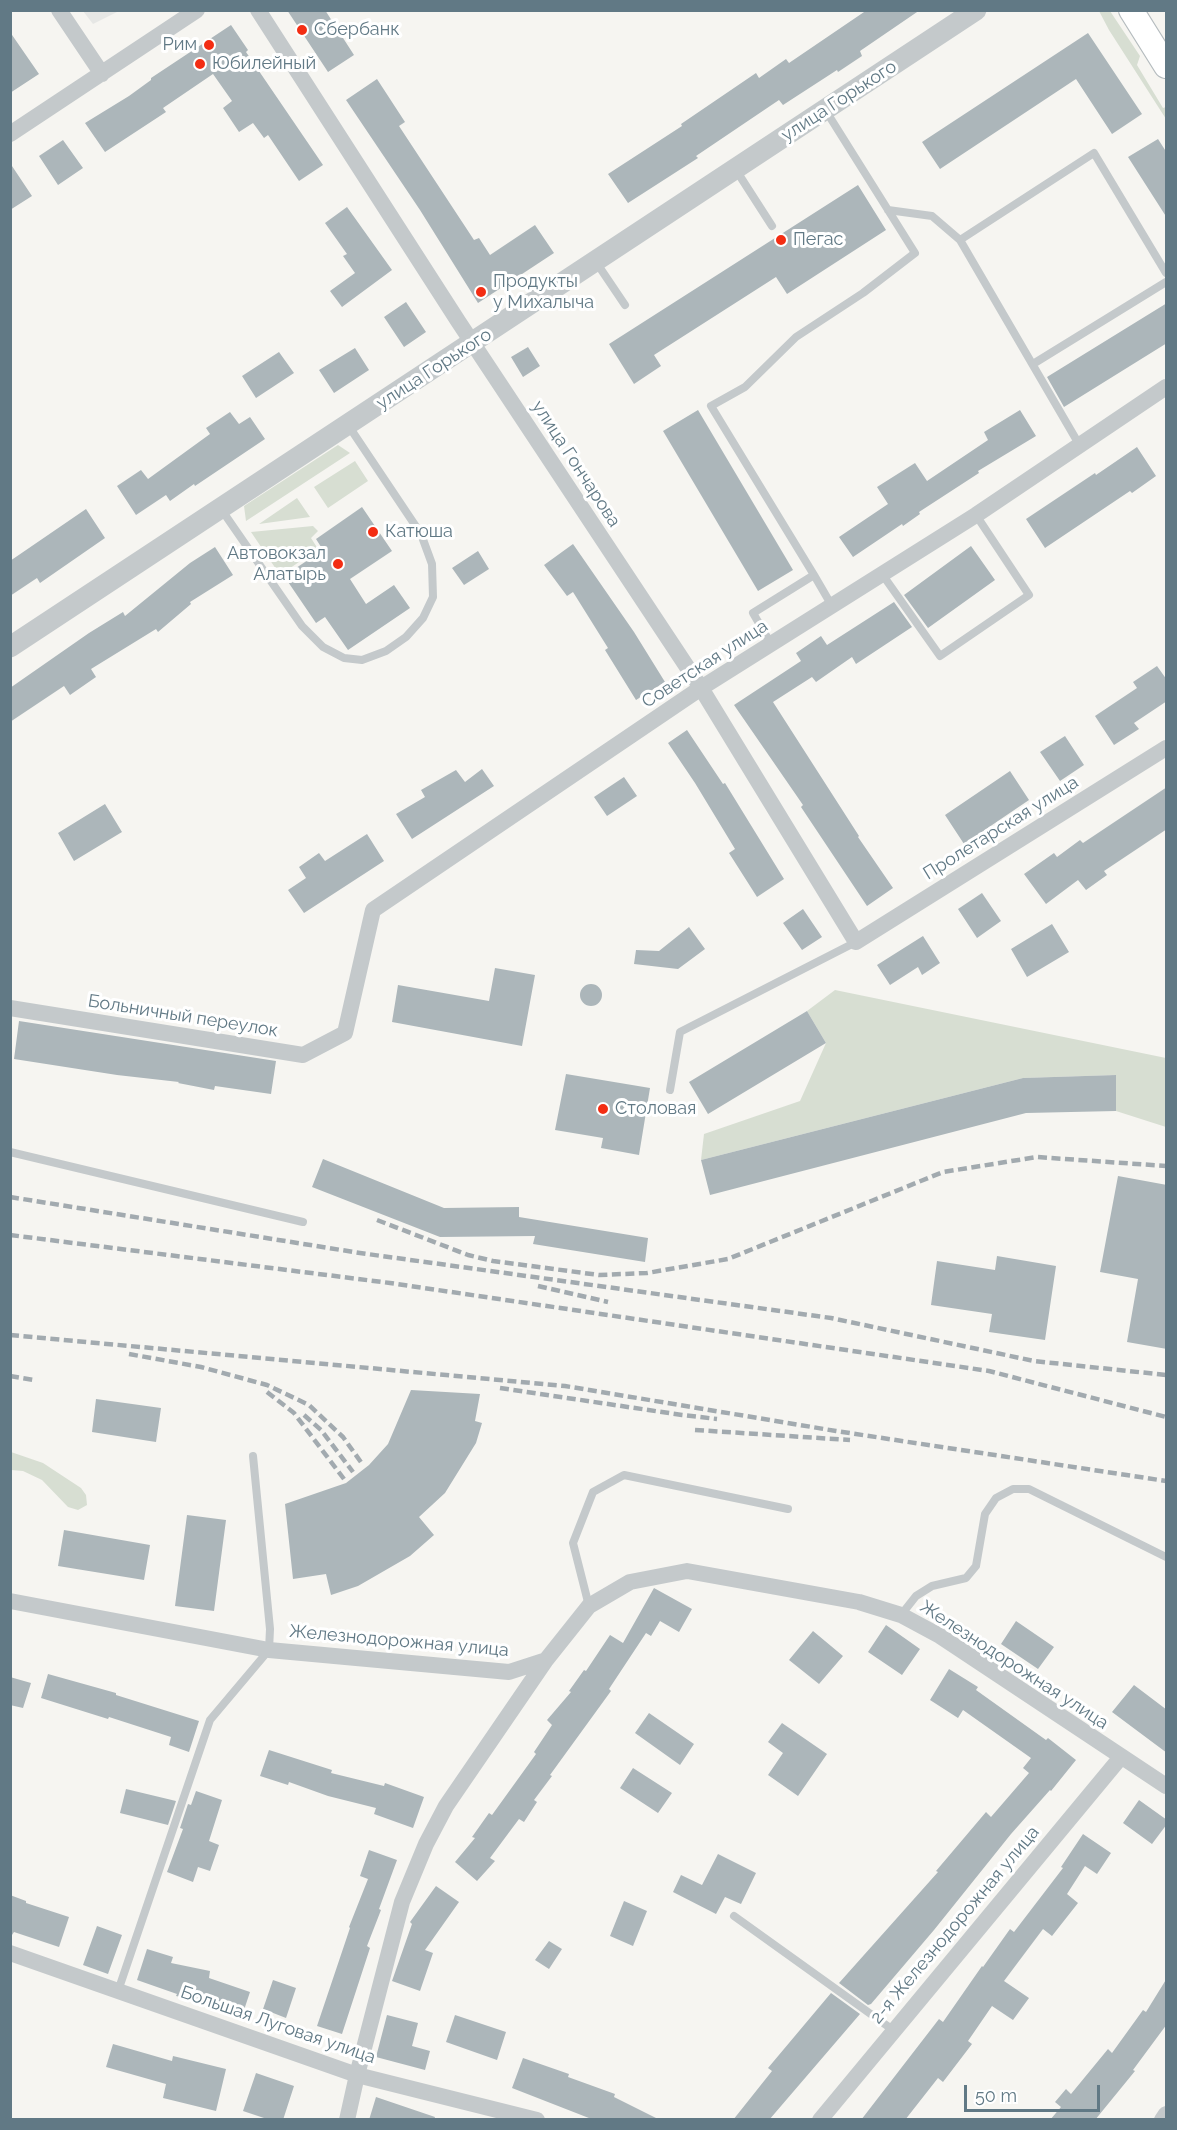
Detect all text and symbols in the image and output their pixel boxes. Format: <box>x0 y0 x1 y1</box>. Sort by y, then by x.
place label: Сбербанк <box>314 19 400 41</box>
marker: Сбербанк <box>295 23 309 37</box>
place label: Рим <box>162 34 197 56</box>
marker: Рим <box>202 38 216 52</box>
place label: Юбилейный <box>212 53 316 75</box>
street label: улица Горького <box>777 56 901 146</box>
marker: Юбилейный <box>193 57 207 71</box>
place label: Пегас <box>793 229 843 251</box>
marker: Пегас <box>774 233 788 247</box>
place label: Продукты у Михалыча <box>493 271 594 314</box>
marker: Продукты у Михалыча <box>474 285 488 299</box>
street label: улица Горького <box>372 324 496 414</box>
street label: улица Гончарова <box>527 397 625 531</box>
place label: Катюша <box>385 521 453 543</box>
marker: Катюша <box>366 525 380 539</box>
place label: Автовокзал Алатырь <box>227 543 326 586</box>
marker: Автовокзал Алатырь <box>331 557 345 571</box>
street label: Советская улица <box>638 615 772 713</box>
street label: Пролетарская улица <box>919 771 1083 885</box>
street label: Больничный переулок <box>86 990 280 1042</box>
place label: Столовая <box>615 1098 696 1120</box>
marker: Столовая <box>596 1102 610 1116</box>
street label: Железнодорожная улица <box>916 1596 1112 1734</box>
street label: Железнодорожная улица <box>288 1621 510 1661</box>
street label: 2-я Железнодорожная улица <box>866 1822 1044 2028</box>
street label: Большая Луговая улица <box>178 1981 378 2069</box>
scale bar <box>967 2073 1104 2111</box>
text: 50 m <box>975 2085 1017 2106</box>

